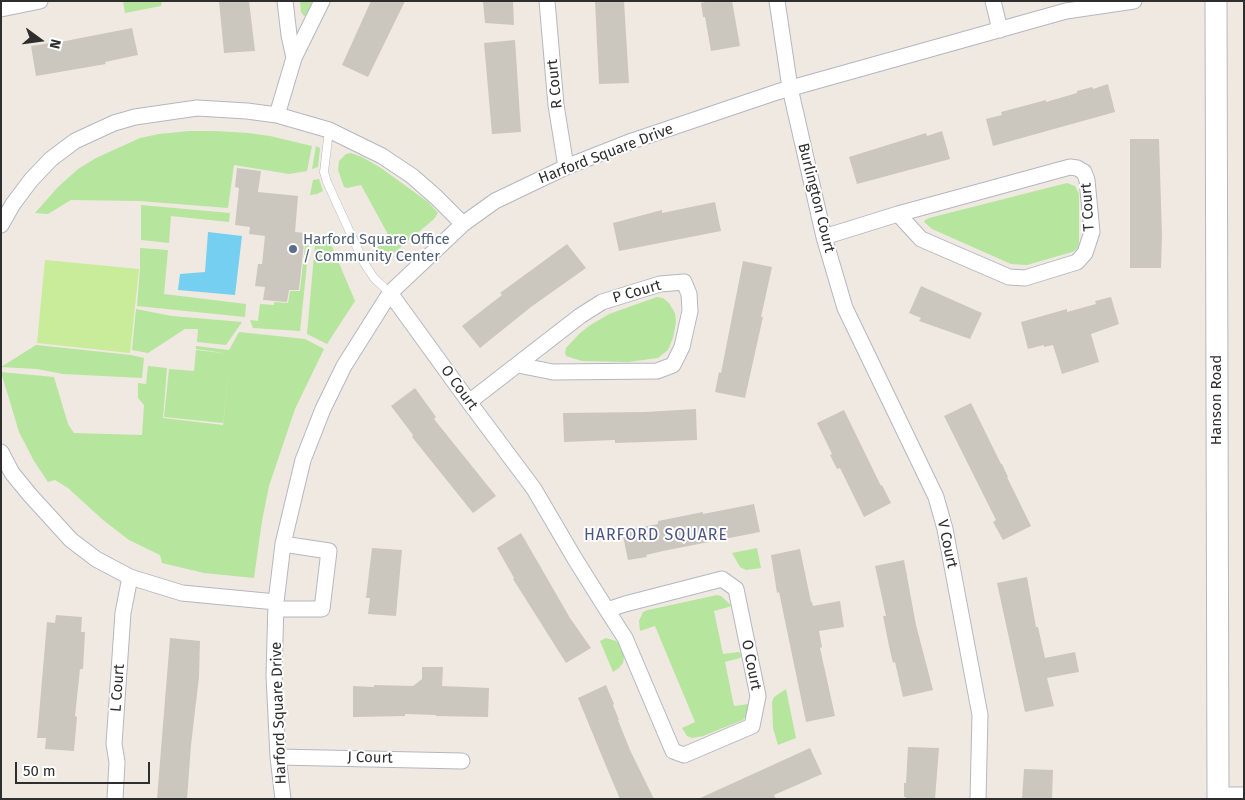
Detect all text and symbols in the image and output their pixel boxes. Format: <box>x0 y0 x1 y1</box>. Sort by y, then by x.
north arrow <box>15 15 65 65</box>
text: N <box>46 37 64 50</box>
street label: R Court <box>543 58 567 110</box>
street label: Harford Square Drive <box>536 120 676 188</box>
street label: Burlington Court <box>794 141 838 255</box>
street label: T Court <box>1077 182 1099 232</box>
place label: Harford Square Office / Community Center <box>303 231 450 266</box>
marker: Harford Square Office / Community Center <box>287 243 299 255</box>
street label: P Court <box>611 277 663 307</box>
street label: Hanson Road <box>1208 355 1226 445</box>
street label: O Court <box>437 362 481 414</box>
street label: V Court <box>933 518 961 570</box>
district label: HARFORD SQUARE <box>582 526 730 546</box>
street label: O Court <box>737 638 765 692</box>
street label: Harford Square Drive <box>268 641 290 785</box>
street label: L Court <box>107 663 129 713</box>
street label: J Court <box>347 749 393 767</box>
scale bar <box>18 752 152 784</box>
text: 50 m <box>23 762 56 780</box>

